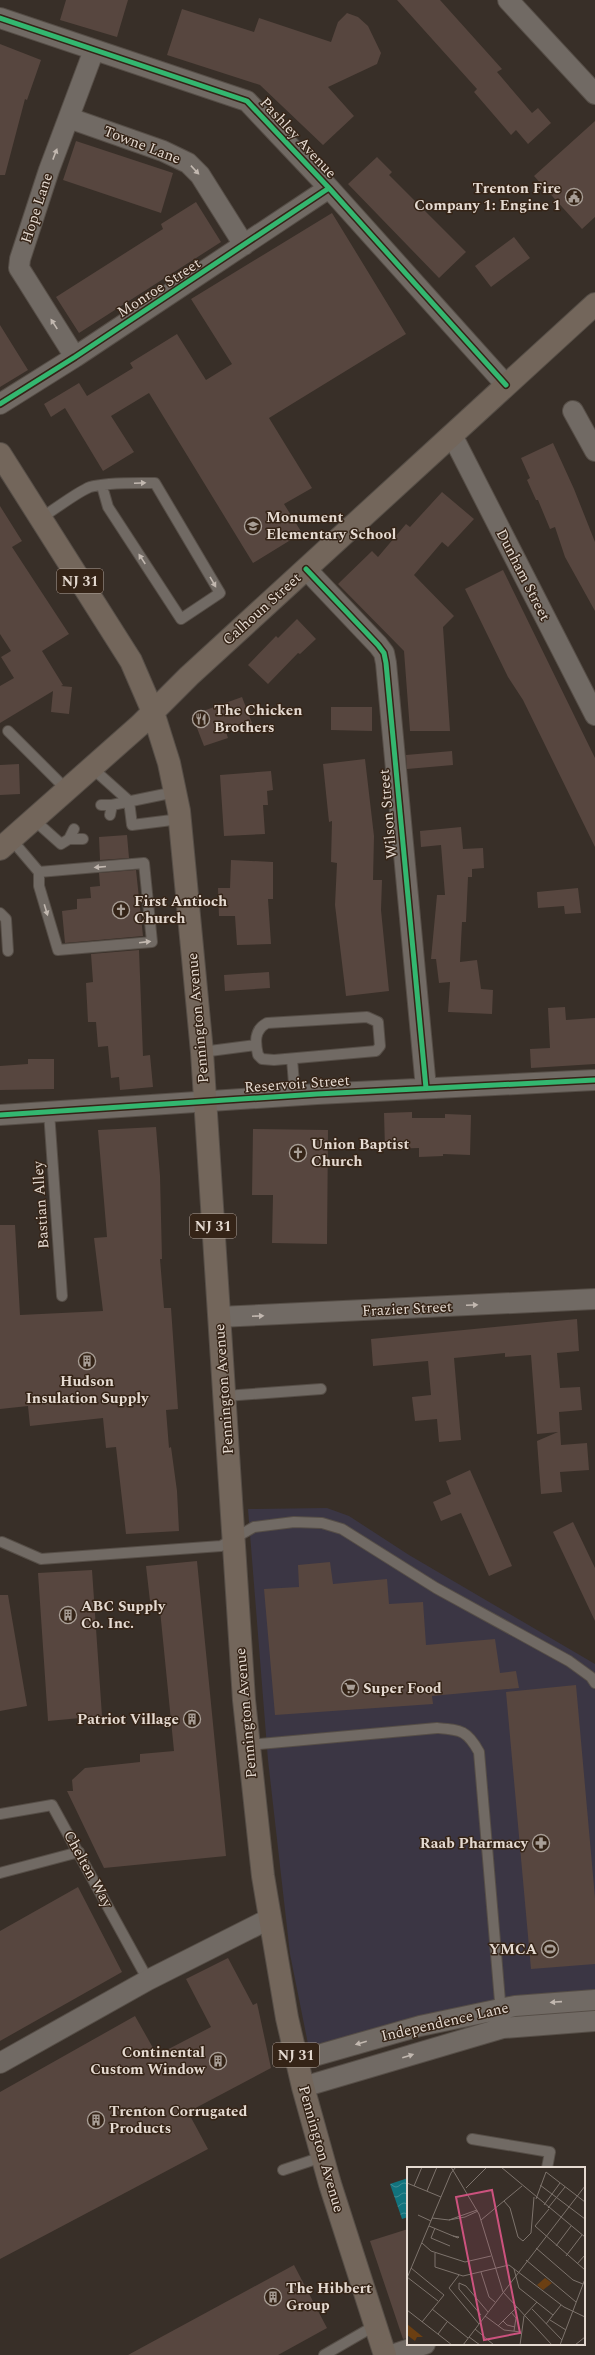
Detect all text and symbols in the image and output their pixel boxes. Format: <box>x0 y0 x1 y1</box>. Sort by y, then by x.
street label: Pashley Avenue <box>254 92 342 184</box>
street label: Towne Lane <box>100 120 184 170</box>
one-way arrow <box>53 148 59 160</box>
one-way arrow <box>190 165 200 175</box>
street label: Hope Lane <box>15 170 59 246</box>
place label: Trenton Fire Company 1: Engine 1 <box>414 177 561 217</box>
public building icon: Trenton Fire Company 1: Engine 1 <box>564 187 584 207</box>
street label: Monroe Street <box>113 252 205 324</box>
one-way arrow <box>50 319 58 330</box>
one-way arrow <box>134 480 146 487</box>
place label: Monument Elementary School <box>266 506 397 546</box>
school or university icon: Monument Elementary School <box>243 516 263 536</box>
street label: Dunham Street <box>490 525 556 625</box>
one-way arrow <box>138 554 146 564</box>
street label: Calhoun Street <box>217 567 307 651</box>
road number: NJ 31 <box>57 569 103 593</box>
one-way arrow <box>210 577 217 588</box>
place label: The Chicken Brothers <box>214 699 303 739</box>
restaurant icon: The Chicken Brothers <box>191 709 211 729</box>
street label: Wilson Street <box>373 768 403 860</box>
one-way arrow <box>94 863 106 870</box>
place label: First Antioch Church <box>134 890 227 930</box>
church icon: First Antioch Church <box>111 900 131 920</box>
one-way arrow <box>43 904 49 916</box>
one-way arrow <box>139 939 152 945</box>
street label: Pennington Avenue <box>181 952 215 1084</box>
street label: Reservoir Street <box>243 1069 351 1099</box>
place label: Union Baptist Church <box>311 1133 410 1173</box>
church icon: Union Baptist Church <box>288 1143 308 1163</box>
street label: Bastian Alley <box>26 1160 56 1250</box>
road number: NJ 31 <box>190 1214 236 1238</box>
street label: Frazier Street <box>361 1295 453 1323</box>
one-way arrow <box>466 1302 478 1309</box>
one-way arrow <box>252 1312 264 1319</box>
street label: Pennington Avenue <box>208 1323 240 1455</box>
building icon: Hudson Insulation Supply <box>77 1351 97 1371</box>
place label: Hudson Insulation Supply <box>26 1370 149 1410</box>
place label: ABC Supply Co. Inc. <box>81 1595 166 1635</box>
building icon: ABC Supply Co. Inc. <box>58 1605 78 1625</box>
street label: Pennington Avenue <box>229 1647 263 1779</box>
place label: Super Food <box>363 1677 442 1700</box>
supermarket icon: Super Food <box>340 1678 360 1698</box>
place label: Patriot Village <box>77 1708 179 1731</box>
building icon: Patriot Village <box>182 1709 202 1729</box>
street label: Chelten Way <box>57 1826 119 1913</box>
place label: Raab Pharmacy <box>420 1832 529 1855</box>
pharmacy icon: Raab Pharmacy <box>531 1833 551 1853</box>
place label: YMCA <box>489 1938 537 1961</box>
sports icon: YMCA <box>540 1939 560 1959</box>
street label: Independence Lane <box>379 1996 511 2048</box>
one-way arrow <box>550 1999 562 2006</box>
one-way arrow <box>354 2040 366 2046</box>
place label: Continental Custom Window <box>90 2041 206 2081</box>
road number: NJ 31 <box>273 2043 319 2067</box>
building icon: Continental Custom Window <box>208 2051 228 2071</box>
one-way arrow <box>402 2053 414 2059</box>
street label: Pennington Avenue <box>292 2083 350 2215</box>
place label: Trenton Corrugated Products <box>109 2100 248 2140</box>
building icon: Trenton Corrugated Products <box>86 2110 106 2130</box>
inset map <box>407 2167 585 2345</box>
place label: The Hibbert Group <box>286 2277 372 2317</box>
building icon: The Hibbert Group <box>263 2287 283 2307</box>

